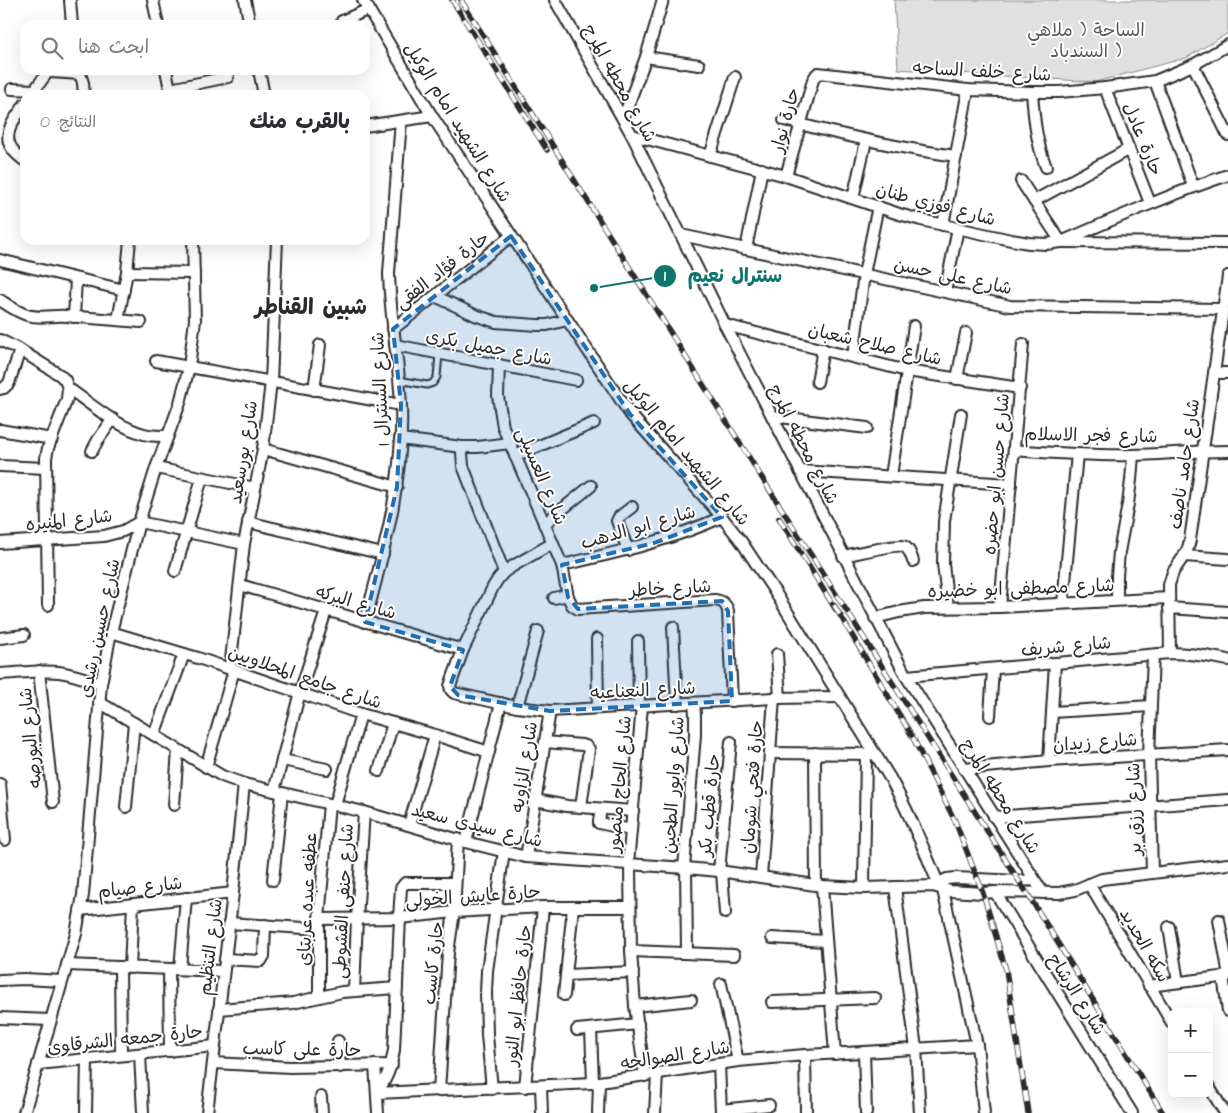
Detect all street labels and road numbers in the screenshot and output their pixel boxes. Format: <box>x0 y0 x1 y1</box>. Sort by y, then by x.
street label: شارع محطه المرج <box>577 20 662 147</box>
street label: شارع الشهيد امام الوكيل <box>397 37 517 208</box>
street label: شارع خلف الساحه <box>912 55 1052 88</box>
street label: حارة نوار <box>764 85 806 157</box>
street label: حارة عادل <box>1117 99 1169 180</box>
street label: شارع فوزي طنان <box>873 177 998 232</box>
street label: حارة فؤاد الفقى <box>390 225 495 315</box>
street label: شارع على حسن <box>891 252 1014 301</box>
street label: شارع صلاح شعبان <box>806 317 944 372</box>
street label: شارع جميل بكرى <box>424 323 554 372</box>
street label: شارع السنترال 1 <box>365 331 396 446</box>
street label: شارع الشهيد امام الوكيل <box>617 374 756 532</box>
street label: شارع محطه المرج <box>763 380 845 509</box>
street label: شارع حسن ابو حضره <box>977 392 1016 556</box>
street label: شارع حامد ناصف <box>1163 397 1206 531</box>
street label: شارع بورسعيد <box>223 399 264 506</box>
street label: شارع فجر الاسلام <box>1024 422 1158 450</box>
street label: شارع العسيلى <box>510 424 573 529</box>
street label: شارع ابو الدهب <box>578 499 698 556</box>
street label: شارع المنيره <box>24 504 114 537</box>
street label: شارع حسين رشدى <box>73 556 126 700</box>
street label: شارع مصطفى ابو خضيره <box>927 573 1115 604</box>
street label: شارع خاطر <box>626 574 712 603</box>
street label: شارع البركه <box>313 579 399 626</box>
street label: شارع شريف <box>1020 630 1112 663</box>
street label: شارع جامع المحلاويين <box>225 639 385 715</box>
street label: شارع النعناعيه <box>590 675 696 706</box>
street label: شارع البورصه <box>13 686 48 789</box>
street label: شارع الحاج منصور <box>601 715 638 856</box>
street label: شارع وابور الطحين <box>656 716 691 854</box>
street label: حارة فتحي شومان <box>735 719 773 855</box>
street label: شارع الزاويه <box>505 720 544 814</box>
street label: شارع زيدان <box>1052 727 1138 758</box>
street label: شارع محطه المرج <box>955 734 1046 859</box>
street label: حارة قطب بكر <box>692 753 726 859</box>
street label: شارع رزق بر <box>1121 762 1148 858</box>
street label: شارع سيدى سعيد <box>409 797 545 854</box>
street label: شارع حنفى القشوطى <box>327 823 360 979</box>
street label: عطفه عبده عربتاى <box>292 832 323 966</box>
street label: شارع صيام <box>97 871 184 905</box>
street label: حارة عايش الخولى <box>405 879 541 914</box>
street label: شارع التنظيم <box>192 897 230 997</box>
street label: سكه الحديد <box>1113 903 1176 987</box>
street label: حارة كاسب <box>417 920 450 1006</box>
street label: حارة حافظ ابو النور <box>498 923 538 1069</box>
street label: شارع الرشاح <box>1042 949 1112 1040</box>
street label: حارة جمعه الشرقاوى <box>46 1019 204 1060</box>
street label: شارع الصوالحه <box>619 1035 732 1076</box>
street label: حارة على كاسب <box>242 1036 362 1063</box>

